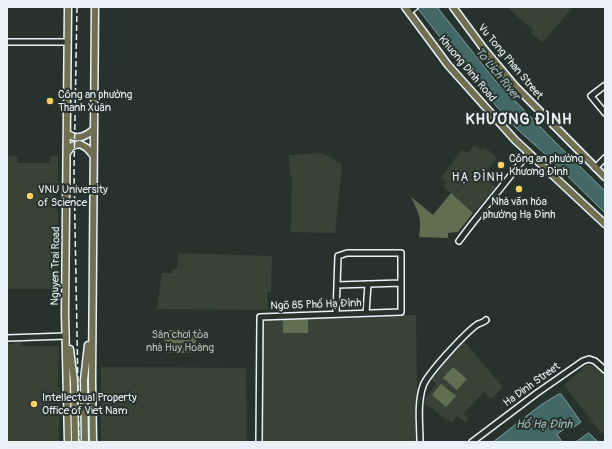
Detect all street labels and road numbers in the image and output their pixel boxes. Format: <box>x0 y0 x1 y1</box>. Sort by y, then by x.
street label: Vu Tong Phan Street <box>475 22 545 102</box>
street label: Khuong Dinh Road <box>435 33 499 105</box>
street label: Nguyen Trai Road <box>49 226 63 306</box>
street label: Ngõ 85 Phố Hạ Đình <box>270 297 362 313</box>
street label: Ha Dinh Street <box>501 360 563 410</box>

